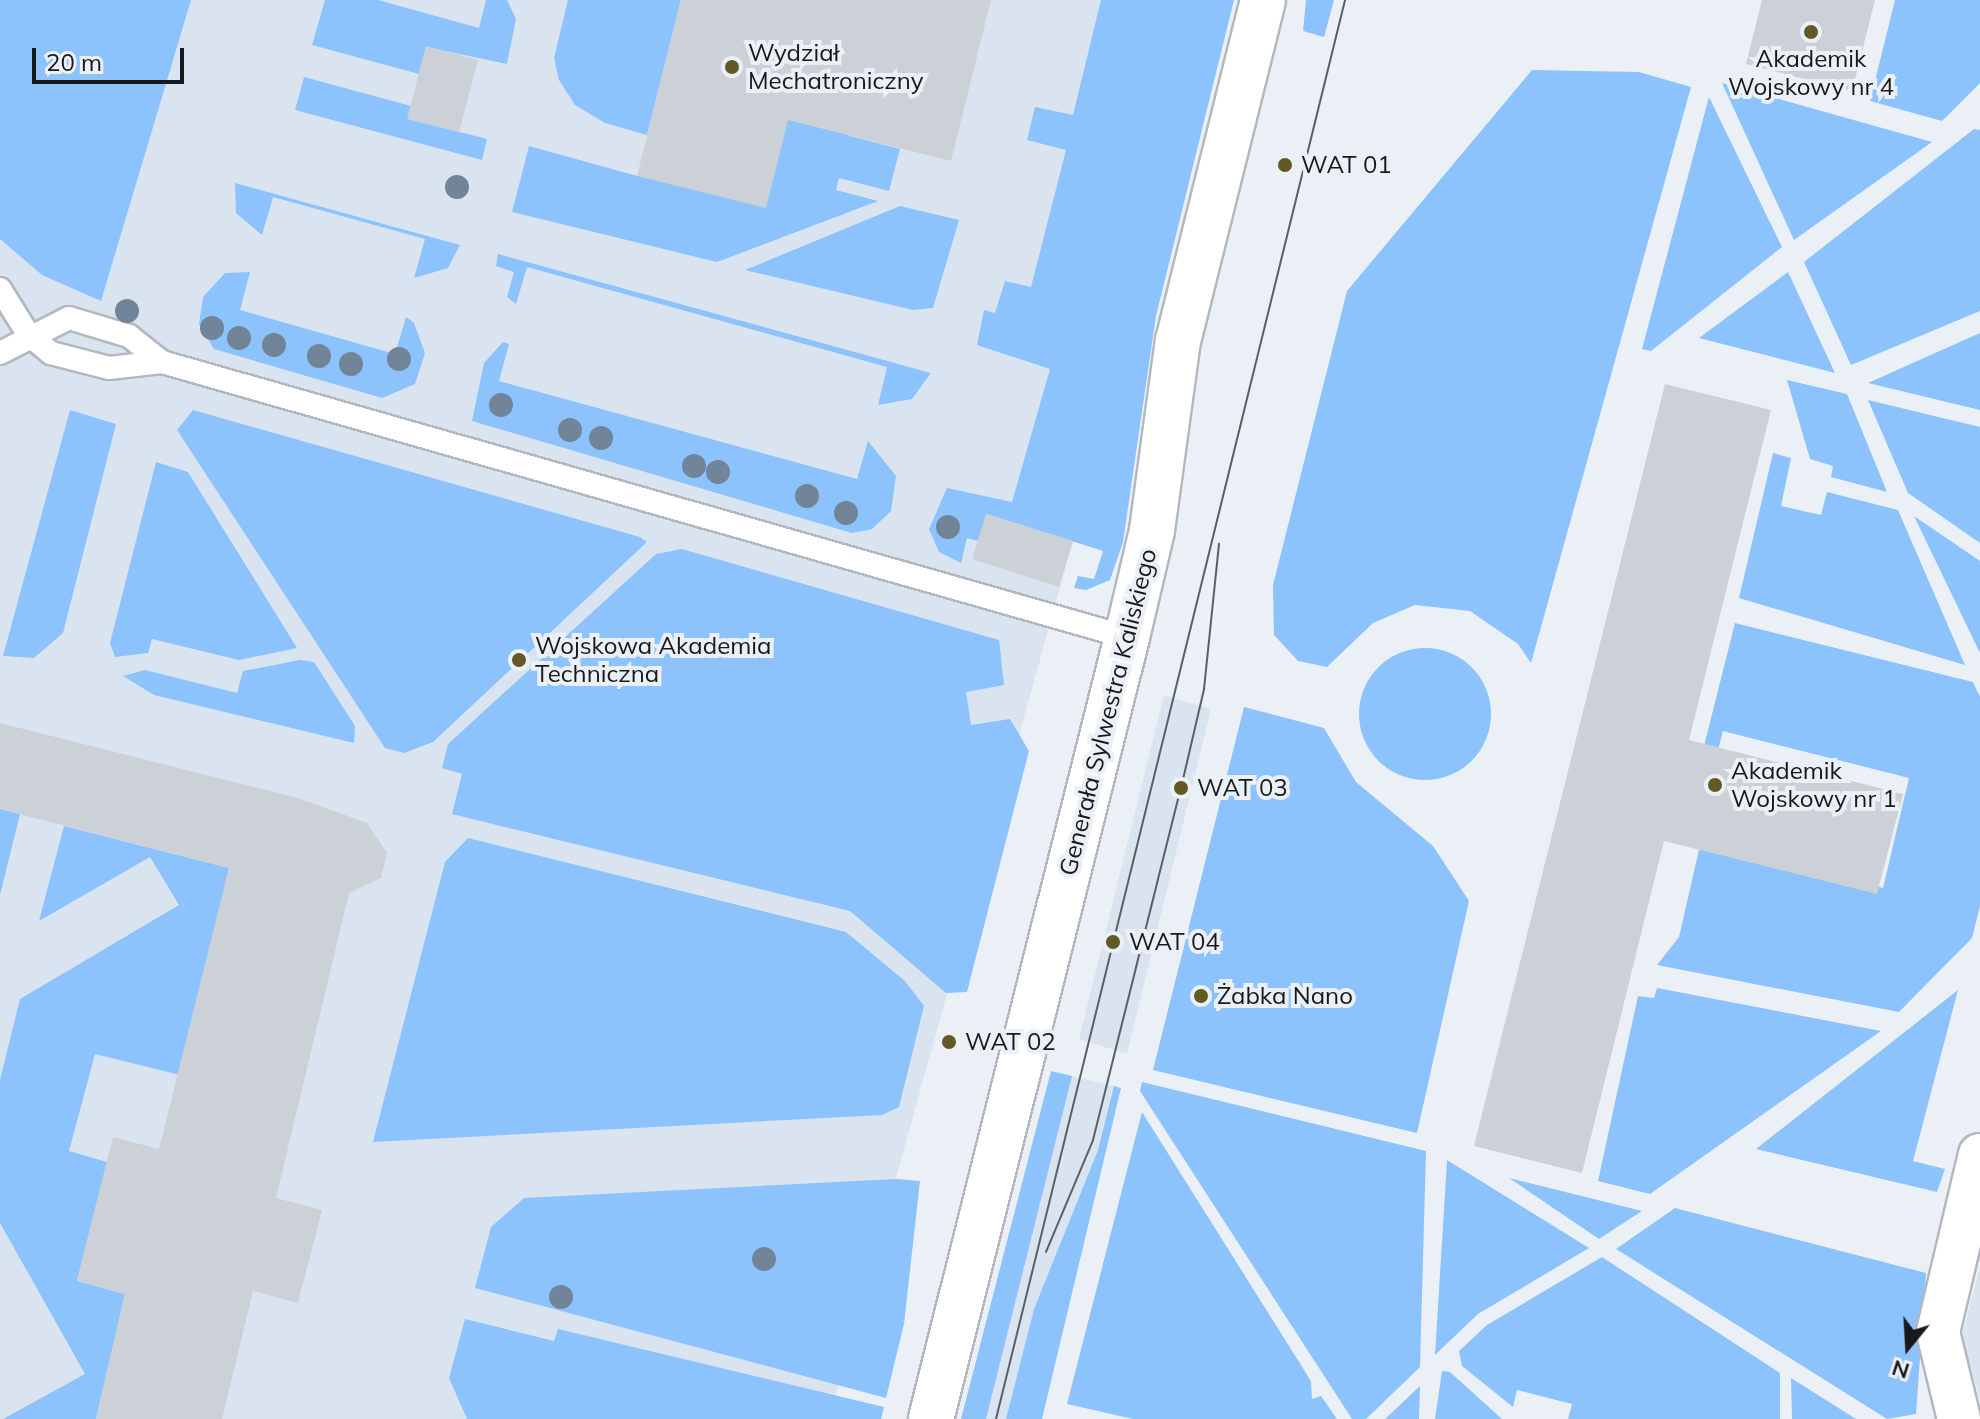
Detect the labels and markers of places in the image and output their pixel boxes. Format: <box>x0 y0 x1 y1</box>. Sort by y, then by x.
marker: Akademik Wojskowy nr 4 <box>1802 23 1820 41</box>
place label: Wydział Mechatroniczny <box>748 39 923 95</box>
place label: Akademik Wojskowy nr 4 <box>1728 45 1894 101</box>
marker: Wydział Mechatroniczny <box>723 58 741 76</box>
place label: WAT 01 <box>1301 151 1392 179</box>
marker: WAT 01 <box>1276 156 1294 174</box>
place label: Wojskowa Akademia Techniczna <box>535 632 771 688</box>
marker: Wojskowa Akademia Techniczna <box>510 651 528 669</box>
place label: Akademik Wojskowy nr 1 <box>1731 757 1897 813</box>
place label: WAT 03 <box>1197 774 1288 802</box>
marker: Akademik Wojskowy nr 1 <box>1706 776 1724 794</box>
marker: WAT 03 <box>1172 779 1190 797</box>
place label: WAT 04 <box>1129 928 1220 956</box>
marker: WAT 04 <box>1104 933 1122 951</box>
place label: Żabka Nano <box>1217 982 1353 1010</box>
marker: Żabka Nano <box>1192 987 1210 1005</box>
place label: WAT 02 <box>965 1028 1056 1056</box>
marker: WAT 02 <box>940 1033 958 1051</box>

